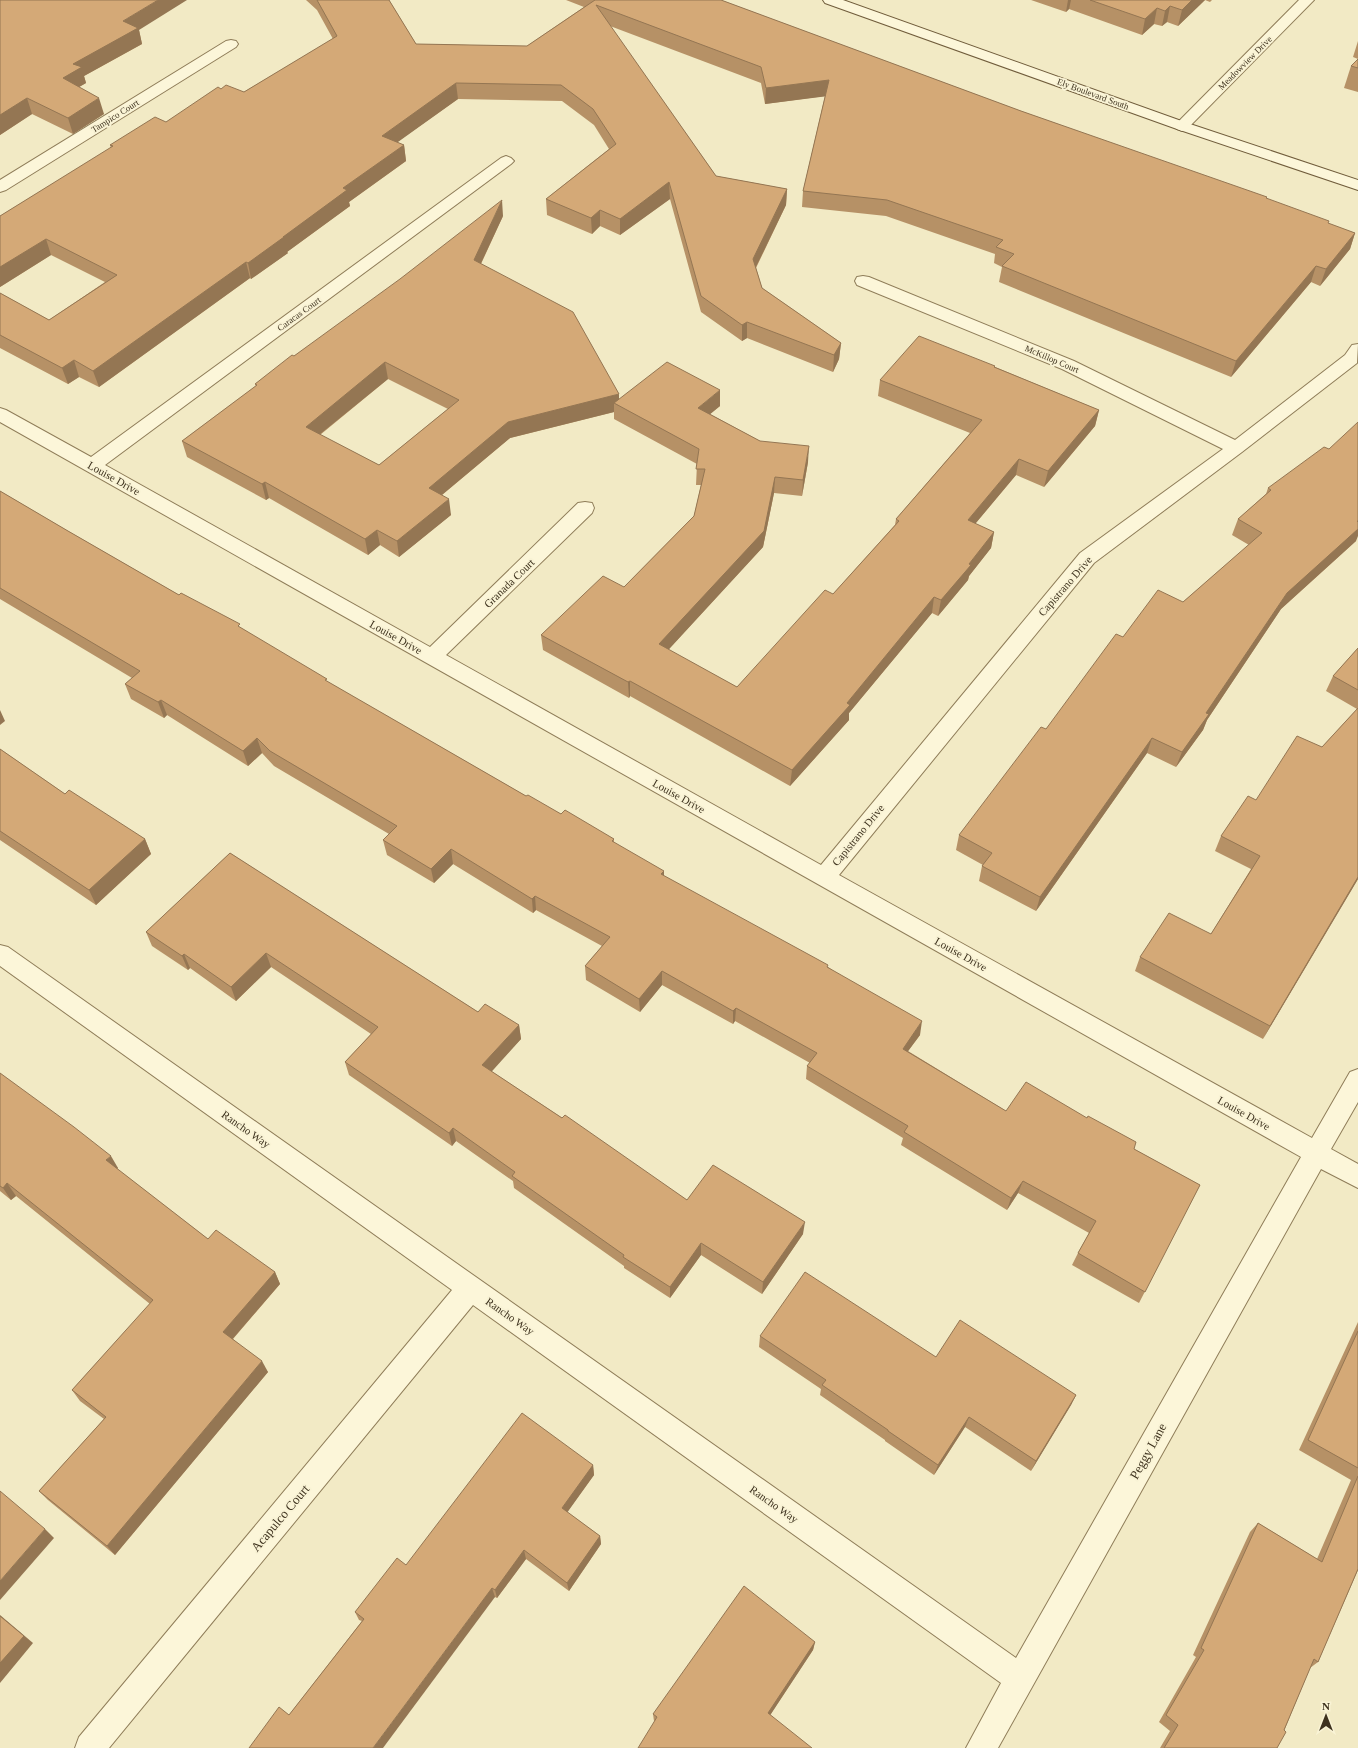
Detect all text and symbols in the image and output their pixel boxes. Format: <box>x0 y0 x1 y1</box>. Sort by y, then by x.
street label: Meadowview Drive <box>1216 34 1274 92</box>
street label: Ely Boulevard South <box>1056 76 1131 112</box>
street label: Tampico Court <box>89 97 141 135</box>
street label: Caracas Court <box>275 295 323 333</box>
street label: McKillop Court <box>1023 343 1081 375</box>
street label: Louise Drive <box>86 459 142 497</box>
street label: Capistrano Drive <box>1036 554 1094 618</box>
street label: Granada Court <box>481 556 537 610</box>
street label: Louise Drive <box>368 618 424 656</box>
street label: Louise Drive <box>651 777 707 815</box>
street label: Capistrano Drive <box>830 802 886 868</box>
street label: Louise Drive <box>933 935 989 973</box>
street label: Louise Drive <box>1216 1094 1272 1132</box>
street label: Rancho Way <box>220 1108 273 1150</box>
street label: Rancho Way <box>484 1295 537 1337</box>
street label: Peggy Lane <box>1126 1420 1170 1482</box>
street label: Acapulco Court <box>248 1481 313 1554</box>
street label: Rancho Way <box>748 1483 801 1525</box>
north arrow <box>1306 1696 1346 1736</box>
text: N <box>1322 1700 1330 1712</box>

